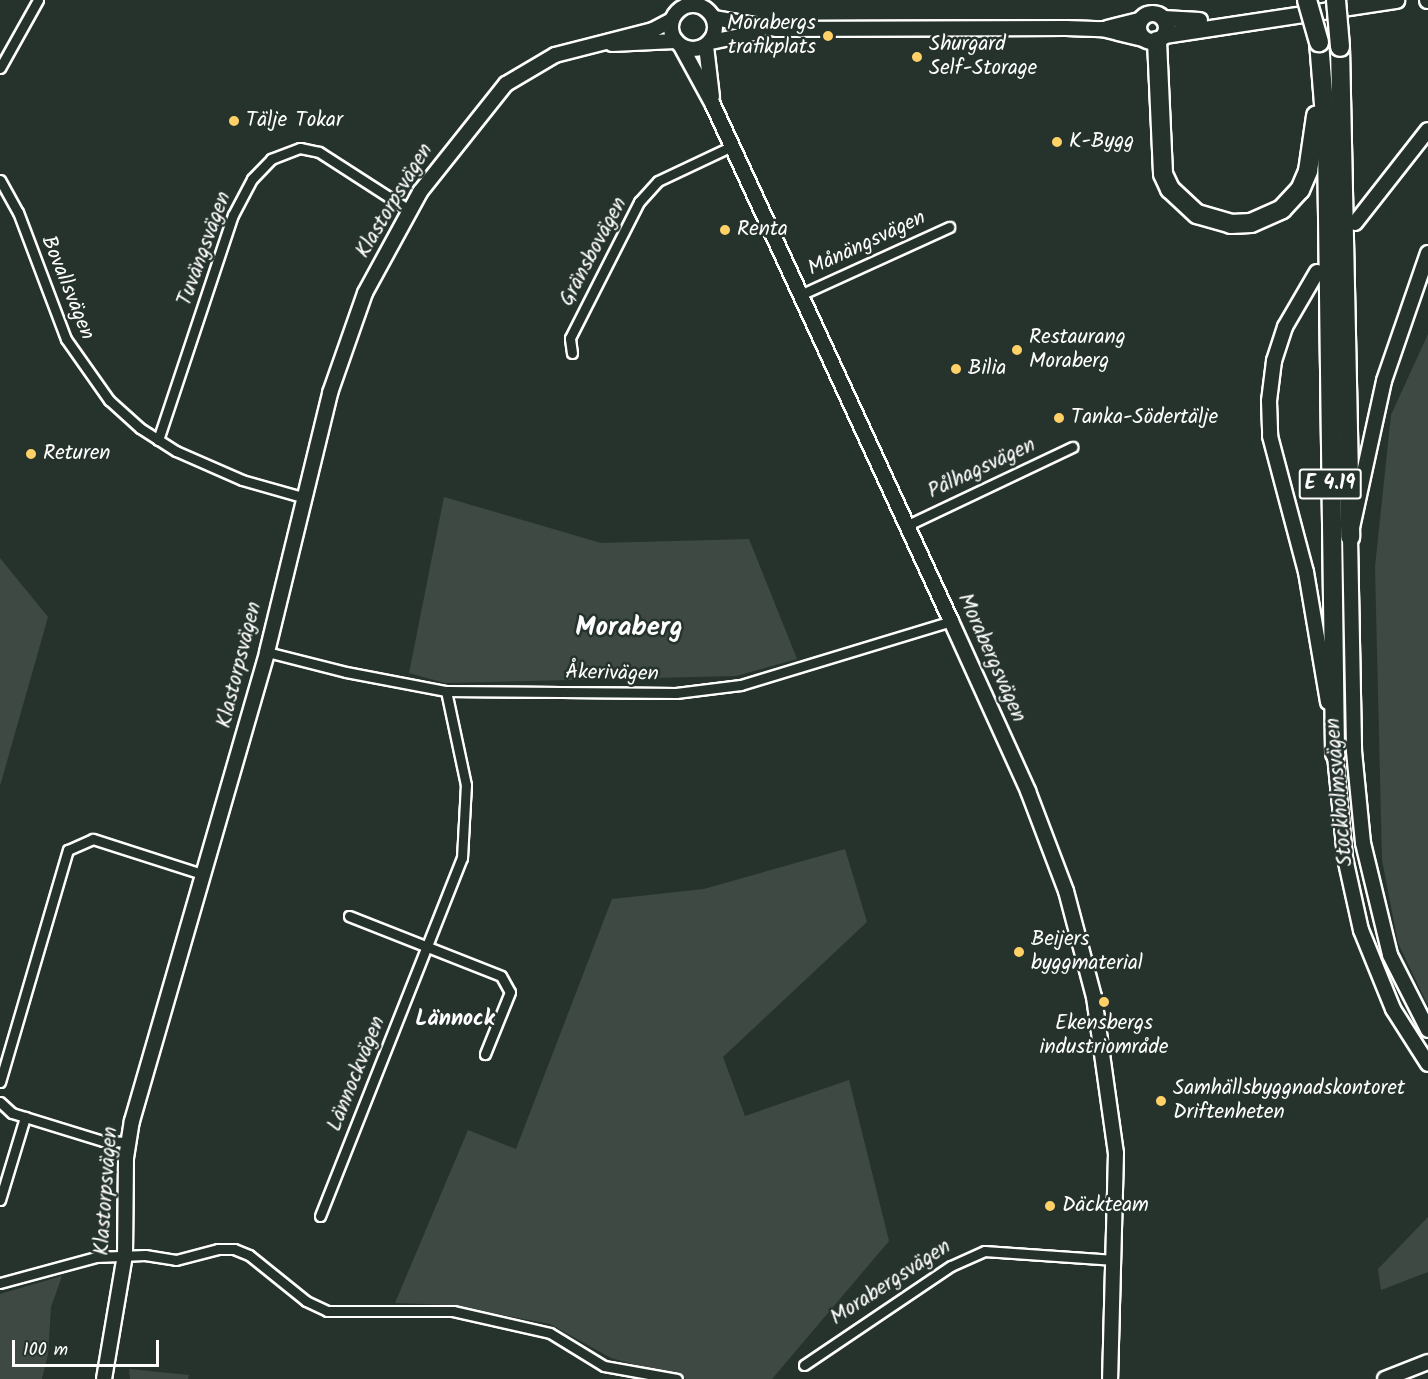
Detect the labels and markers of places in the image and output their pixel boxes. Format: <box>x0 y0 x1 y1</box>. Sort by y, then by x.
place label: Morabergs trafikplats <box>727 11 816 61</box>
marker: Morabergs trafikplats <box>821 29 835 43</box>
place label: Shurgard Self-Storage <box>929 32 1037 82</box>
marker: Shurgard Self-Storage <box>910 50 924 64</box>
place label: Tälje Tokar <box>246 108 343 134</box>
marker: Tälje Tokar <box>227 114 241 128</box>
place label: K-Bygg <box>1069 129 1134 155</box>
marker: K-Bygg <box>1050 135 1064 149</box>
place label: Renta <box>737 217 788 243</box>
marker: Renta <box>718 223 732 237</box>
place label: Restaurang Moraberg <box>1029 325 1126 375</box>
marker: Restaurang Moraberg <box>1010 343 1024 357</box>
place label: Bilia <box>968 356 1006 382</box>
marker: Bilia <box>949 362 963 376</box>
place label: Tanka-Södertälje <box>1071 405 1218 431</box>
marker: Tanka-Södertälje <box>1052 411 1066 425</box>
place label: Returen <box>43 441 111 467</box>
marker: Returen <box>24 447 38 461</box>
place label: Beijers byggmaterial <box>1031 927 1143 977</box>
marker: Beijers byggmaterial <box>1012 945 1026 959</box>
marker: Ekensbergs industriområde <box>1097 995 1111 1009</box>
place label: Ekensbergs industriområde <box>1040 1011 1168 1061</box>
place label: Samhällsbyggnadskontoret Driftenheten <box>1173 1076 1405 1126</box>
marker: Samhällsbyggnadskontoret Driftenheten <box>1154 1094 1168 1108</box>
place label: Däckteam <box>1062 1193 1149 1219</box>
marker: Däckteam <box>1043 1199 1057 1213</box>

